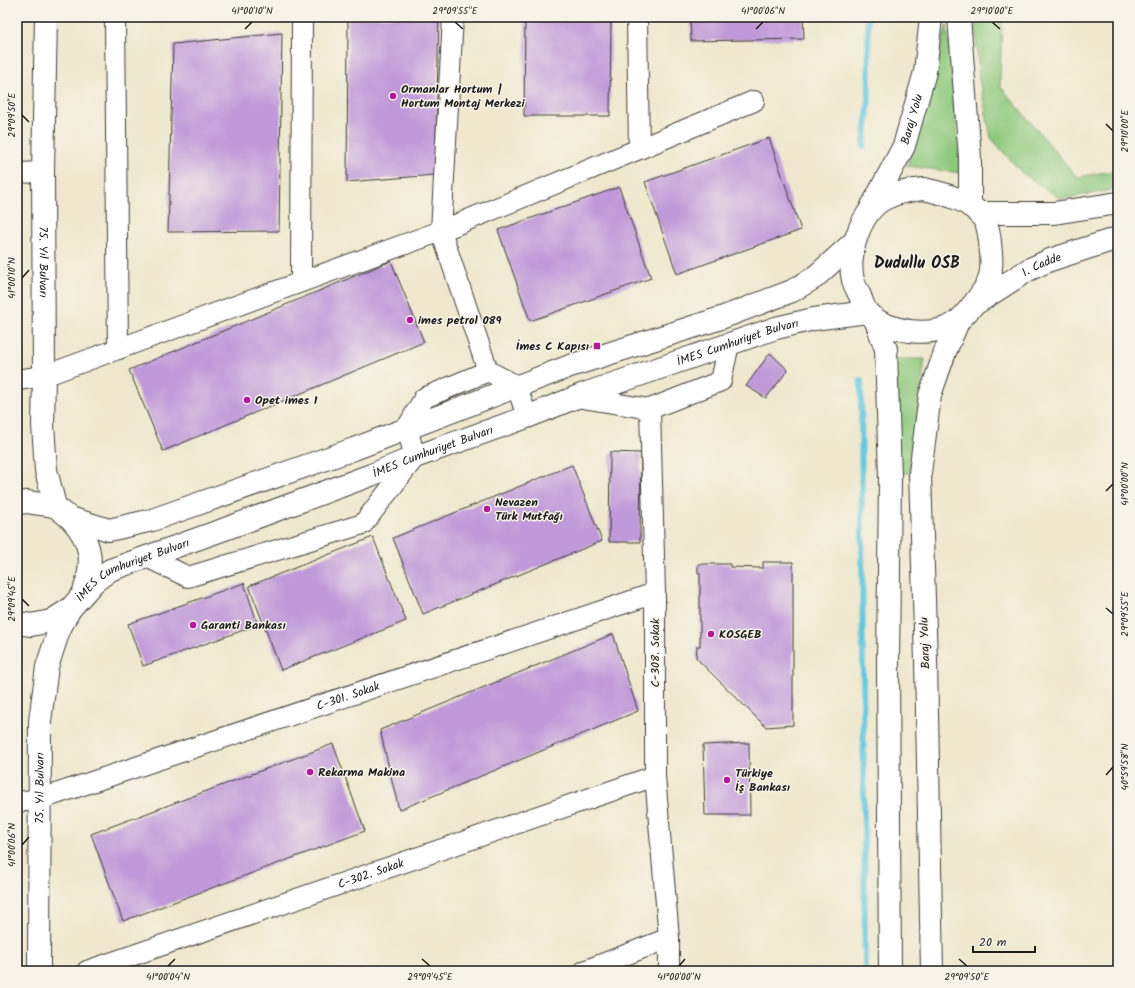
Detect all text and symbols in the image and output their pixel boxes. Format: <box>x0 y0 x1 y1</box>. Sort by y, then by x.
text: 41°00'10"N <box>231 3 273 19</box>
text: 29°09'55"E <box>432 3 479 19</box>
text: 41°00'06"N <box>741 3 785 19</box>
text: 29°10'00"E <box>971 3 1015 19</box>
place label: Ormanlar Hortum | Hortum Montaj Merkezi <box>401 80 526 113</box>
text: 29°09'50"E <box>4 91 20 137</box>
marker: Ormanlar Hortum | Hortum Montaj Merkezi <box>388 91 398 101</box>
street label: Baraj Yolu <box>895 92 928 147</box>
text: 29°10'00"E <box>1117 108 1133 152</box>
street label: 75. Yıl Bulvarı <box>34 226 53 298</box>
street label: 1. Cadde <box>1017 247 1064 281</box>
district label: Dudullu OSB <box>874 251 960 276</box>
text: 41°00'10"N <box>4 257 20 299</box>
place label: imes petrol 089 <box>418 311 502 330</box>
street label: İMES Cumhuriyet Bulvarı <box>674 313 801 371</box>
marker: imes petrol 089 <box>405 315 415 325</box>
place label: İmes C Kapısı <box>516 337 589 356</box>
marker: İmes C Kapısı <box>592 341 602 351</box>
place label: Opet imes 1 <box>255 391 318 410</box>
marker: Opet imes 1 <box>242 395 252 405</box>
street label: İMES Cumhuriyet Bulvarı <box>369 420 496 483</box>
text: 41°00'00"N <box>1117 462 1133 506</box>
place label: Nevazen Türk Mutfağı <box>495 493 563 526</box>
marker: Nevazen Türk Mutfağı <box>482 504 492 514</box>
street label: İMES Cumhuriyet Bulvarı <box>71 533 192 606</box>
text: 29°09'45"E <box>4 575 20 622</box>
text: 29°09'55"E <box>1117 590 1133 637</box>
place label: Garanti Bankası <box>201 616 286 635</box>
street label: Baraj Yolu <box>915 617 935 669</box>
street label: C-308. Sokak <box>646 618 665 688</box>
marker: Garanti Bankası <box>188 620 198 630</box>
place label: KOSGEB <box>719 625 762 644</box>
marker: KOSGEB <box>706 629 716 639</box>
street label: C-301. Sokak <box>314 676 383 715</box>
text: 40°59'58"N <box>1117 743 1133 791</box>
street label: 75. Yıl Bulvarı <box>30 752 49 824</box>
place label: Rekarma Makina <box>318 763 405 782</box>
place label: Türkiye İş Bankası <box>735 764 790 797</box>
marker: Rekarma Makina <box>305 767 315 777</box>
marker: Türkiye İş Bankası <box>722 775 732 785</box>
text: 41°00'06"N <box>4 823 20 867</box>
street label: C-302. Sokak <box>335 853 407 894</box>
scale bar <box>973 928 1035 954</box>
text: 20 m <box>979 933 1007 952</box>
text: 41°00'04"N <box>146 969 190 985</box>
text: 29°09'45"E <box>407 969 454 985</box>
text: 41°00'00"N <box>657 969 701 985</box>
text: 29°09'50"E <box>945 969 991 985</box>

